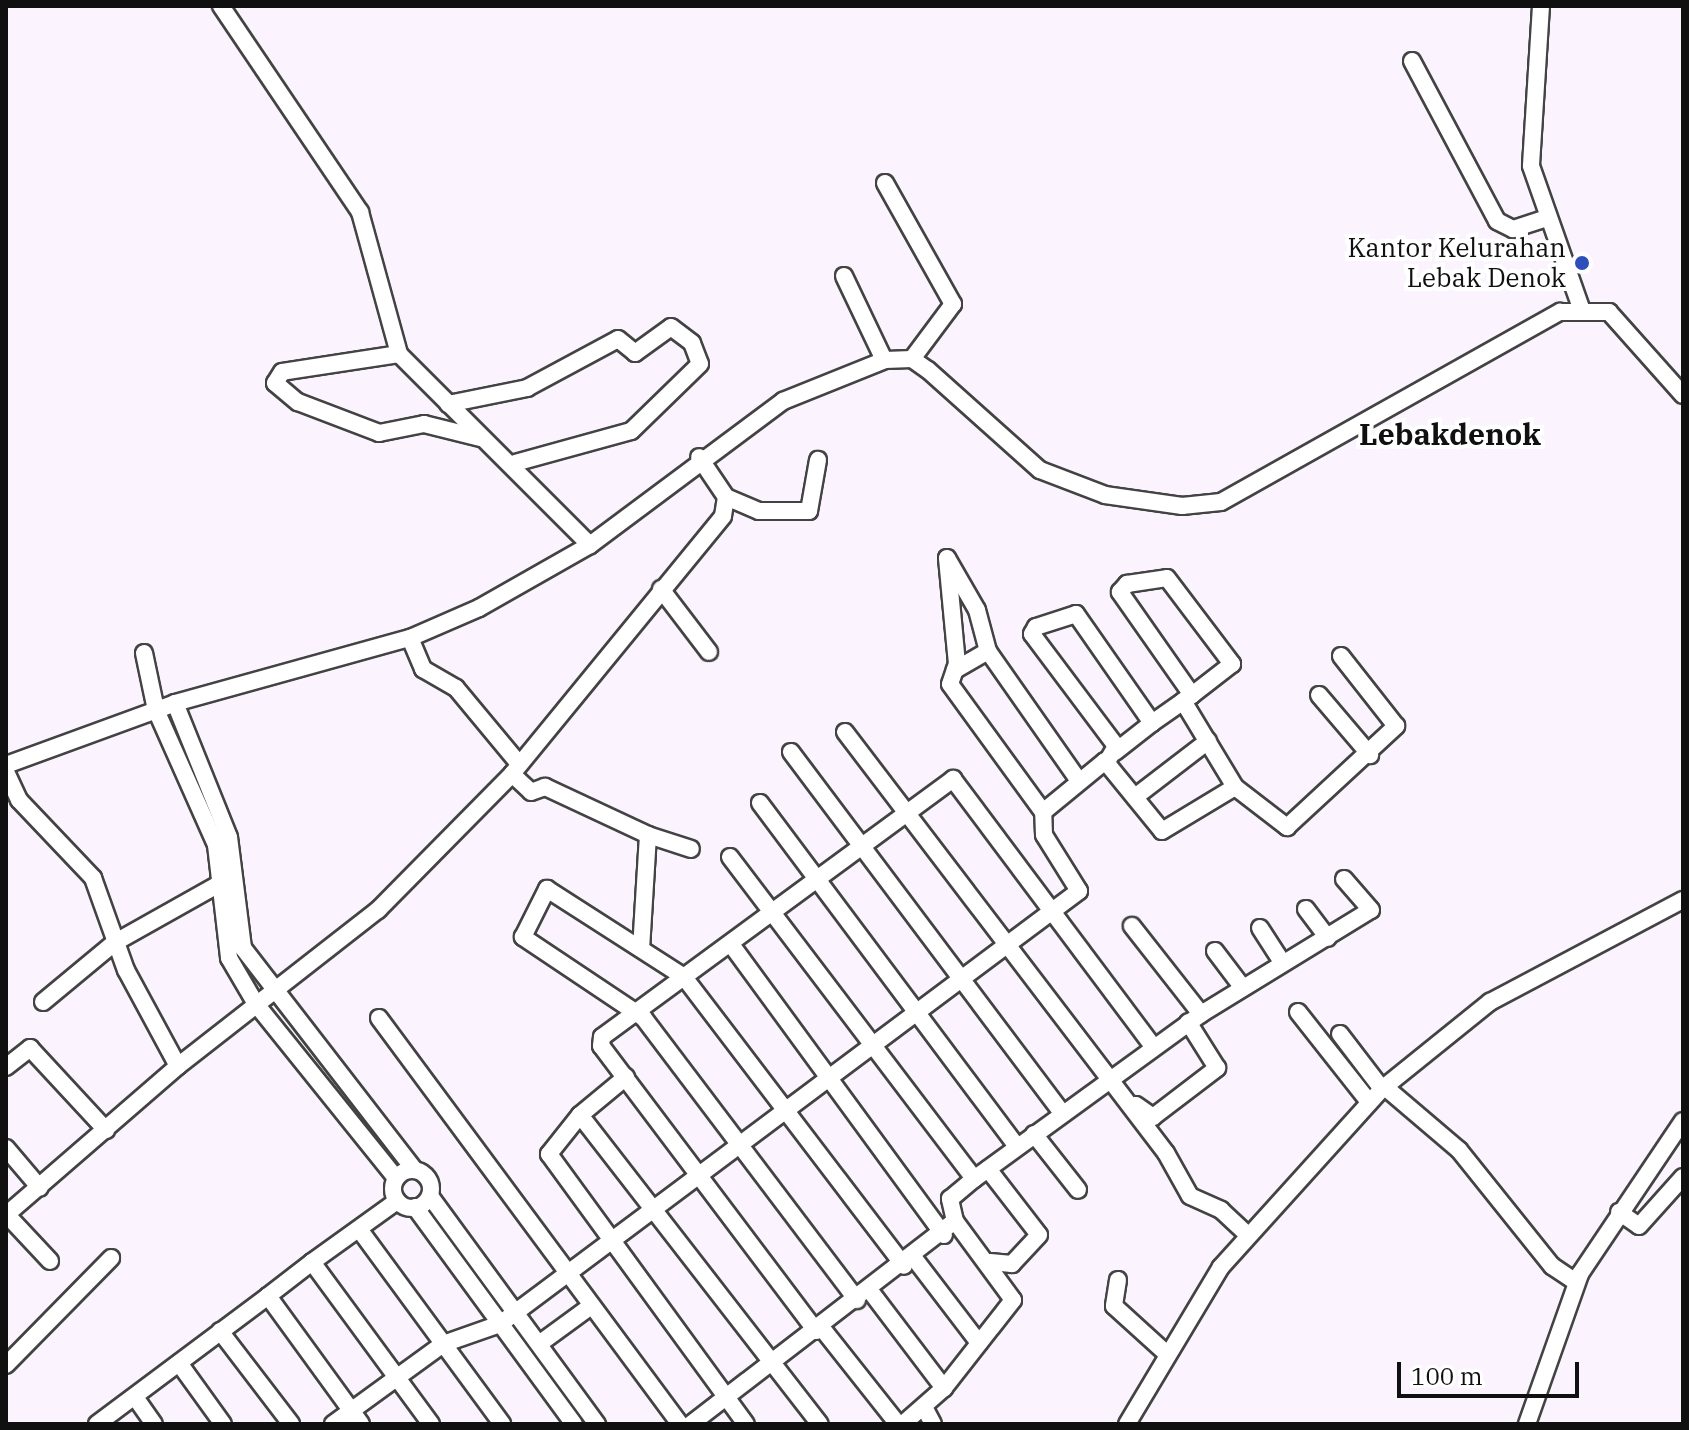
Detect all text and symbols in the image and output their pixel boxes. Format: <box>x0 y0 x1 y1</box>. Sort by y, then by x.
place label: Kantor Kelurahan Lebak Denok <box>1347 232 1566 294</box>
marker: Kantor Kelurahan Lebak Denok <box>1573 254 1591 272</box>
district label: Lebakdenok <box>1359 416 1541 452</box>
scale bar <box>1401 1346 1583 1396</box>
text: 100 m <box>1411 1360 1483 1392</box>

